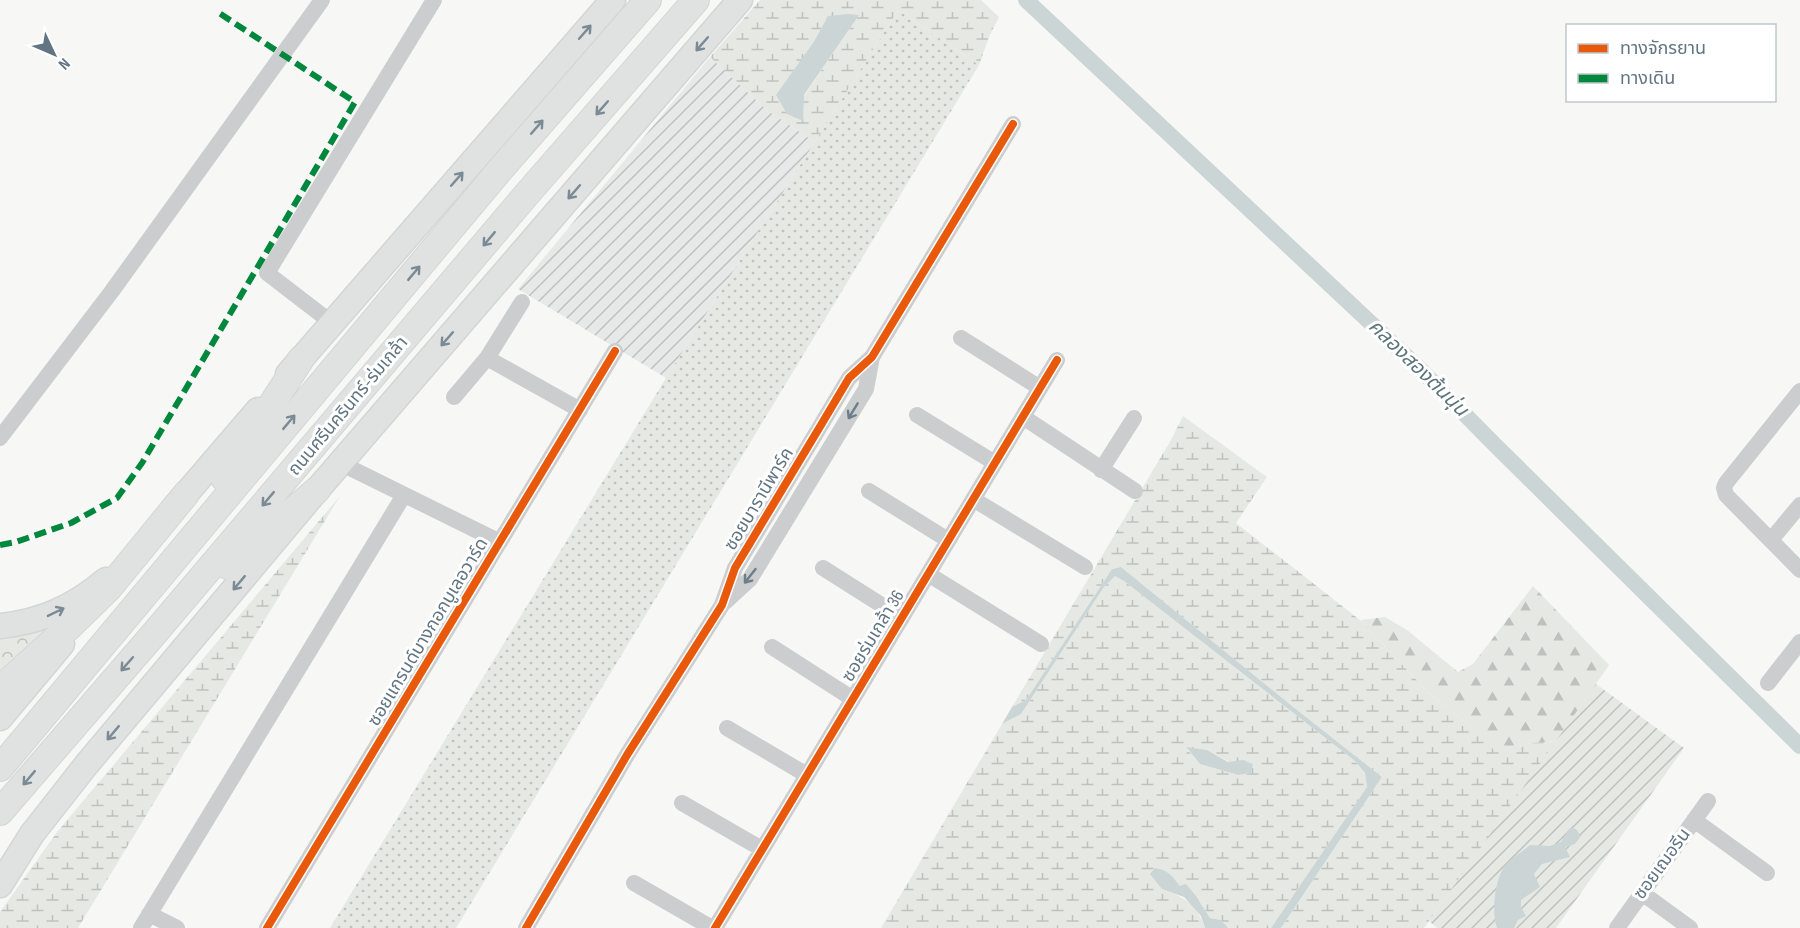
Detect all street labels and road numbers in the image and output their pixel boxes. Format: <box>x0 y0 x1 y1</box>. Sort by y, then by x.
street label: ถนนศรีนครินทร์-ร่มเกล้า <box>284 332 412 480</box>
street label: ซอยบารานีพาร์ค <box>720 444 798 554</box>
street label: ซอยแกรนด์บางกอกบูเลอวาร์ด <box>364 534 493 730</box>
street label: ซอยร่มเกล้า 36 <box>838 586 909 685</box>
street label: ซอยเฌอรีน <box>1629 824 1695 904</box>

